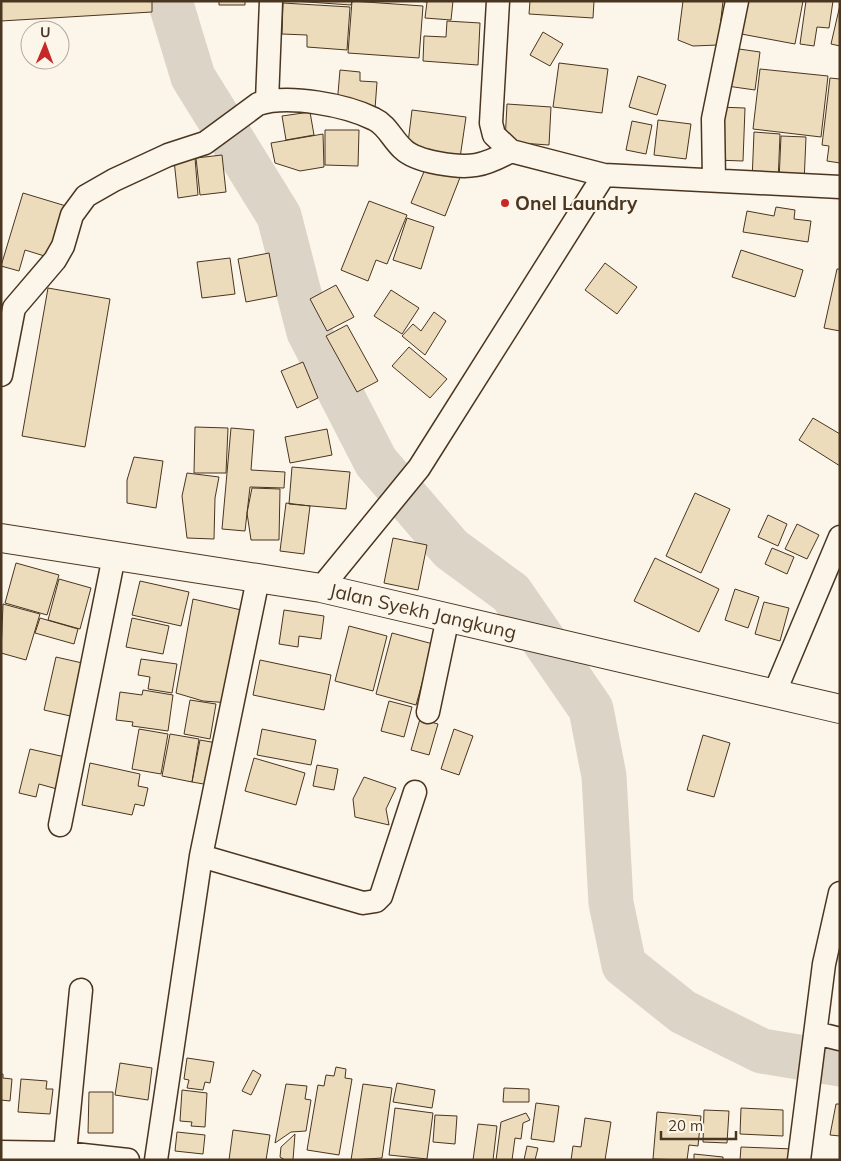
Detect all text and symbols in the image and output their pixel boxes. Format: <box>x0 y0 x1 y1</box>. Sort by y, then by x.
north arrow <box>20 20 70 70</box>
text: U <box>40 23 51 41</box>
place label: Onel Laundry <box>515 191 638 215</box>
marker: Onel Laundry <box>499 197 511 209</box>
street label: Jalan Syekh Jangkung <box>327 578 519 644</box>
scale bar <box>661 1108 736 1140</box>
text: 20 m <box>668 1116 703 1135</box>

